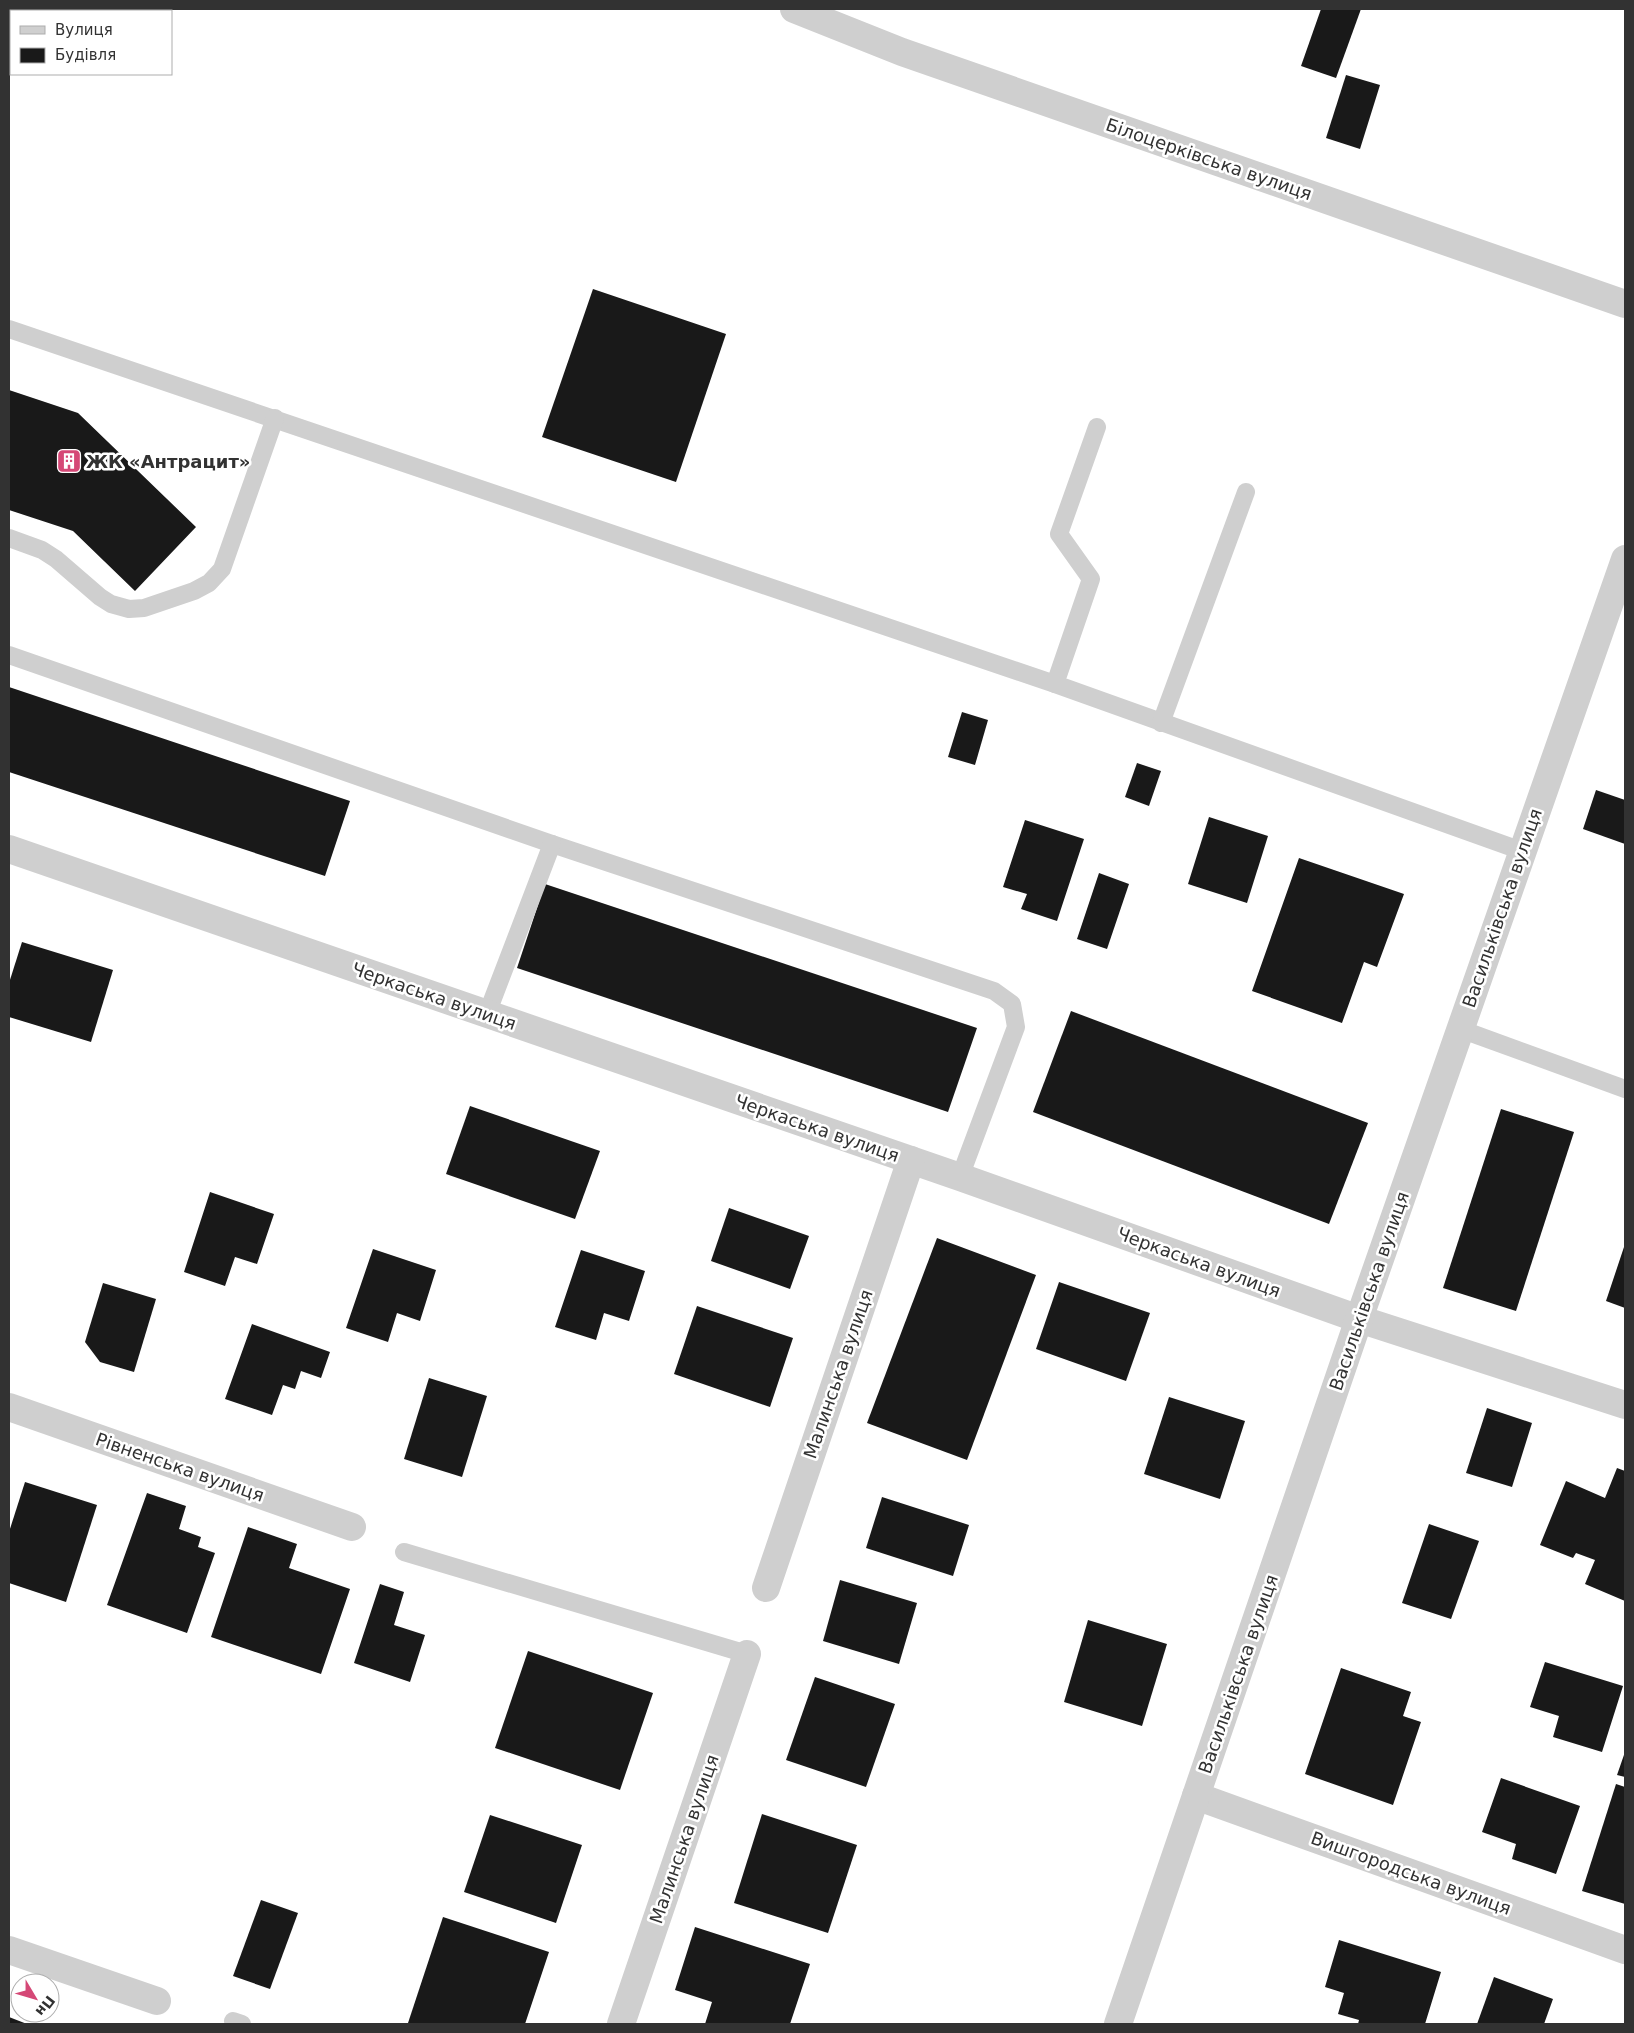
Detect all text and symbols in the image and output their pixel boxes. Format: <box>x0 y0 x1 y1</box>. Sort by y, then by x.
legend <box>10 10 172 75</box>
text: Вулиця <box>55 21 113 39</box>
text: Будівля <box>55 46 116 64</box>
street label: Білоцерківська вулиця <box>1103 114 1315 204</box>
building icon: ЖК «Антрацит» <box>56 448 82 474</box>
place label: ЖК «Антрацит» <box>86 451 251 472</box>
street label: Васильківська вулиця <box>1458 806 1546 1010</box>
street label: Черкаська вулиця <box>349 958 519 1034</box>
street label: Черкаська вулиця <box>732 1090 902 1166</box>
street label: Васильківська вулиця <box>1325 1189 1413 1393</box>
street label: Черкаська вулиця <box>1114 1223 1284 1301</box>
street label: Малинська вулиця <box>799 1287 877 1461</box>
street label: Рівненська вулиця <box>93 1428 267 1506</box>
street label: Васильківська вулиця <box>1194 1572 1282 1776</box>
street label: Малинська вулиця <box>645 1752 723 1926</box>
street label: Вишгородська вулиця <box>1308 1827 1514 1919</box>
north arrow <box>10 1973 60 2023</box>
text: Пн <box>32 1993 58 2019</box>

